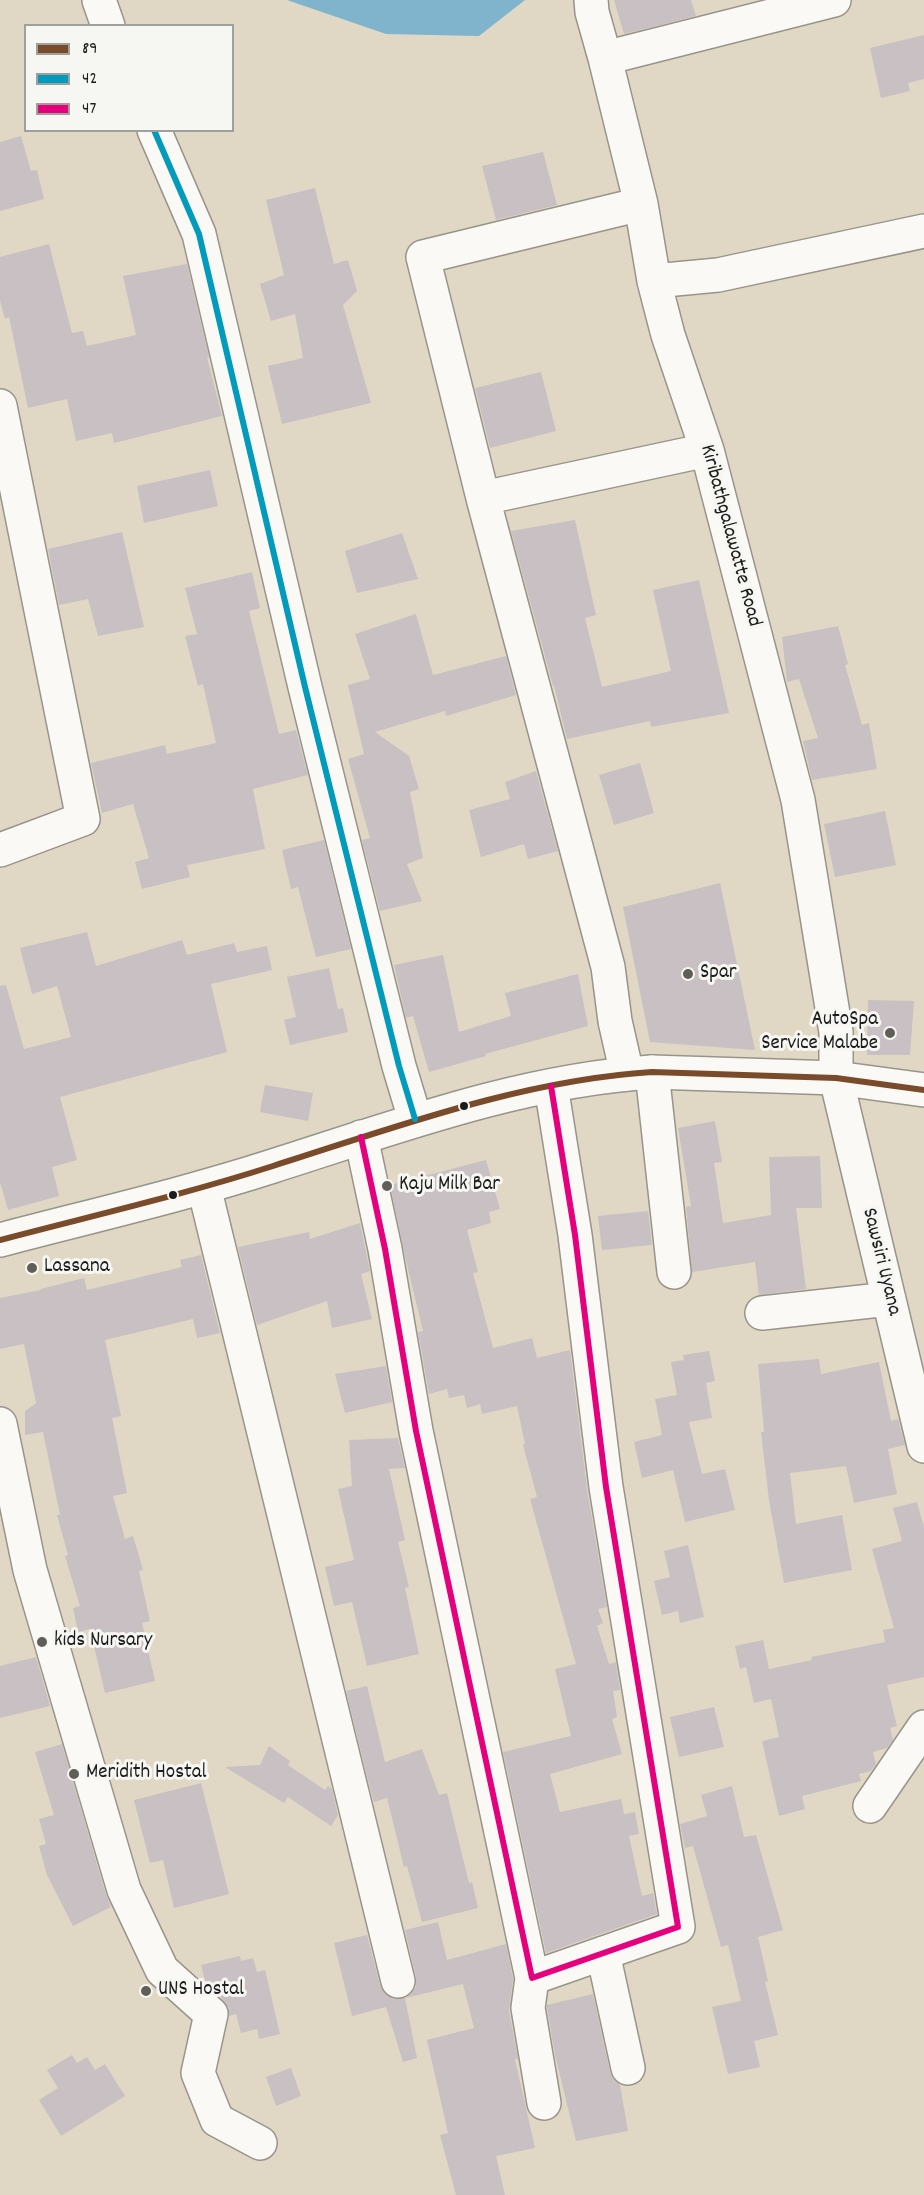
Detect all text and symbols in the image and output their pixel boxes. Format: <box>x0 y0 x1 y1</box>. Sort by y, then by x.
legend <box>24 24 234 132</box>
text: 89 <box>82 37 97 62</box>
text: 42 <box>82 67 97 92</box>
text: 47 <box>82 97 96 122</box>
street label: Kiribathgalawatte Road <box>693 442 765 630</box>
place label: Spar <box>700 961 737 987</box>
marker: Spar <box>681 967 695 981</box>
place label: AutoSpa Service Malabe <box>761 1008 878 1058</box>
marker: AutoSpa Service Malabe <box>883 1026 897 1040</box>
unlabelled marker <box>458 1100 470 1112</box>
place label: Kaju Milk Bar <box>399 1173 500 1199</box>
marker: Kaju Milk Bar <box>380 1179 394 1193</box>
unlabelled marker <box>167 1189 179 1201</box>
street label: Sawsiri Uyana <box>854 1206 906 1318</box>
place label: Lassana <box>44 1255 110 1281</box>
marker: Lassana <box>25 1261 39 1275</box>
place label: kids Nursary <box>54 1629 152 1655</box>
marker: kids Nursary <box>35 1635 49 1649</box>
place label: Meridith Hostal <box>86 1761 207 1787</box>
marker: Meridith Hostal <box>67 1767 81 1781</box>
place label: UNS Hostal <box>158 1978 244 2004</box>
marker: UNS Hostal <box>139 1984 153 1998</box>

